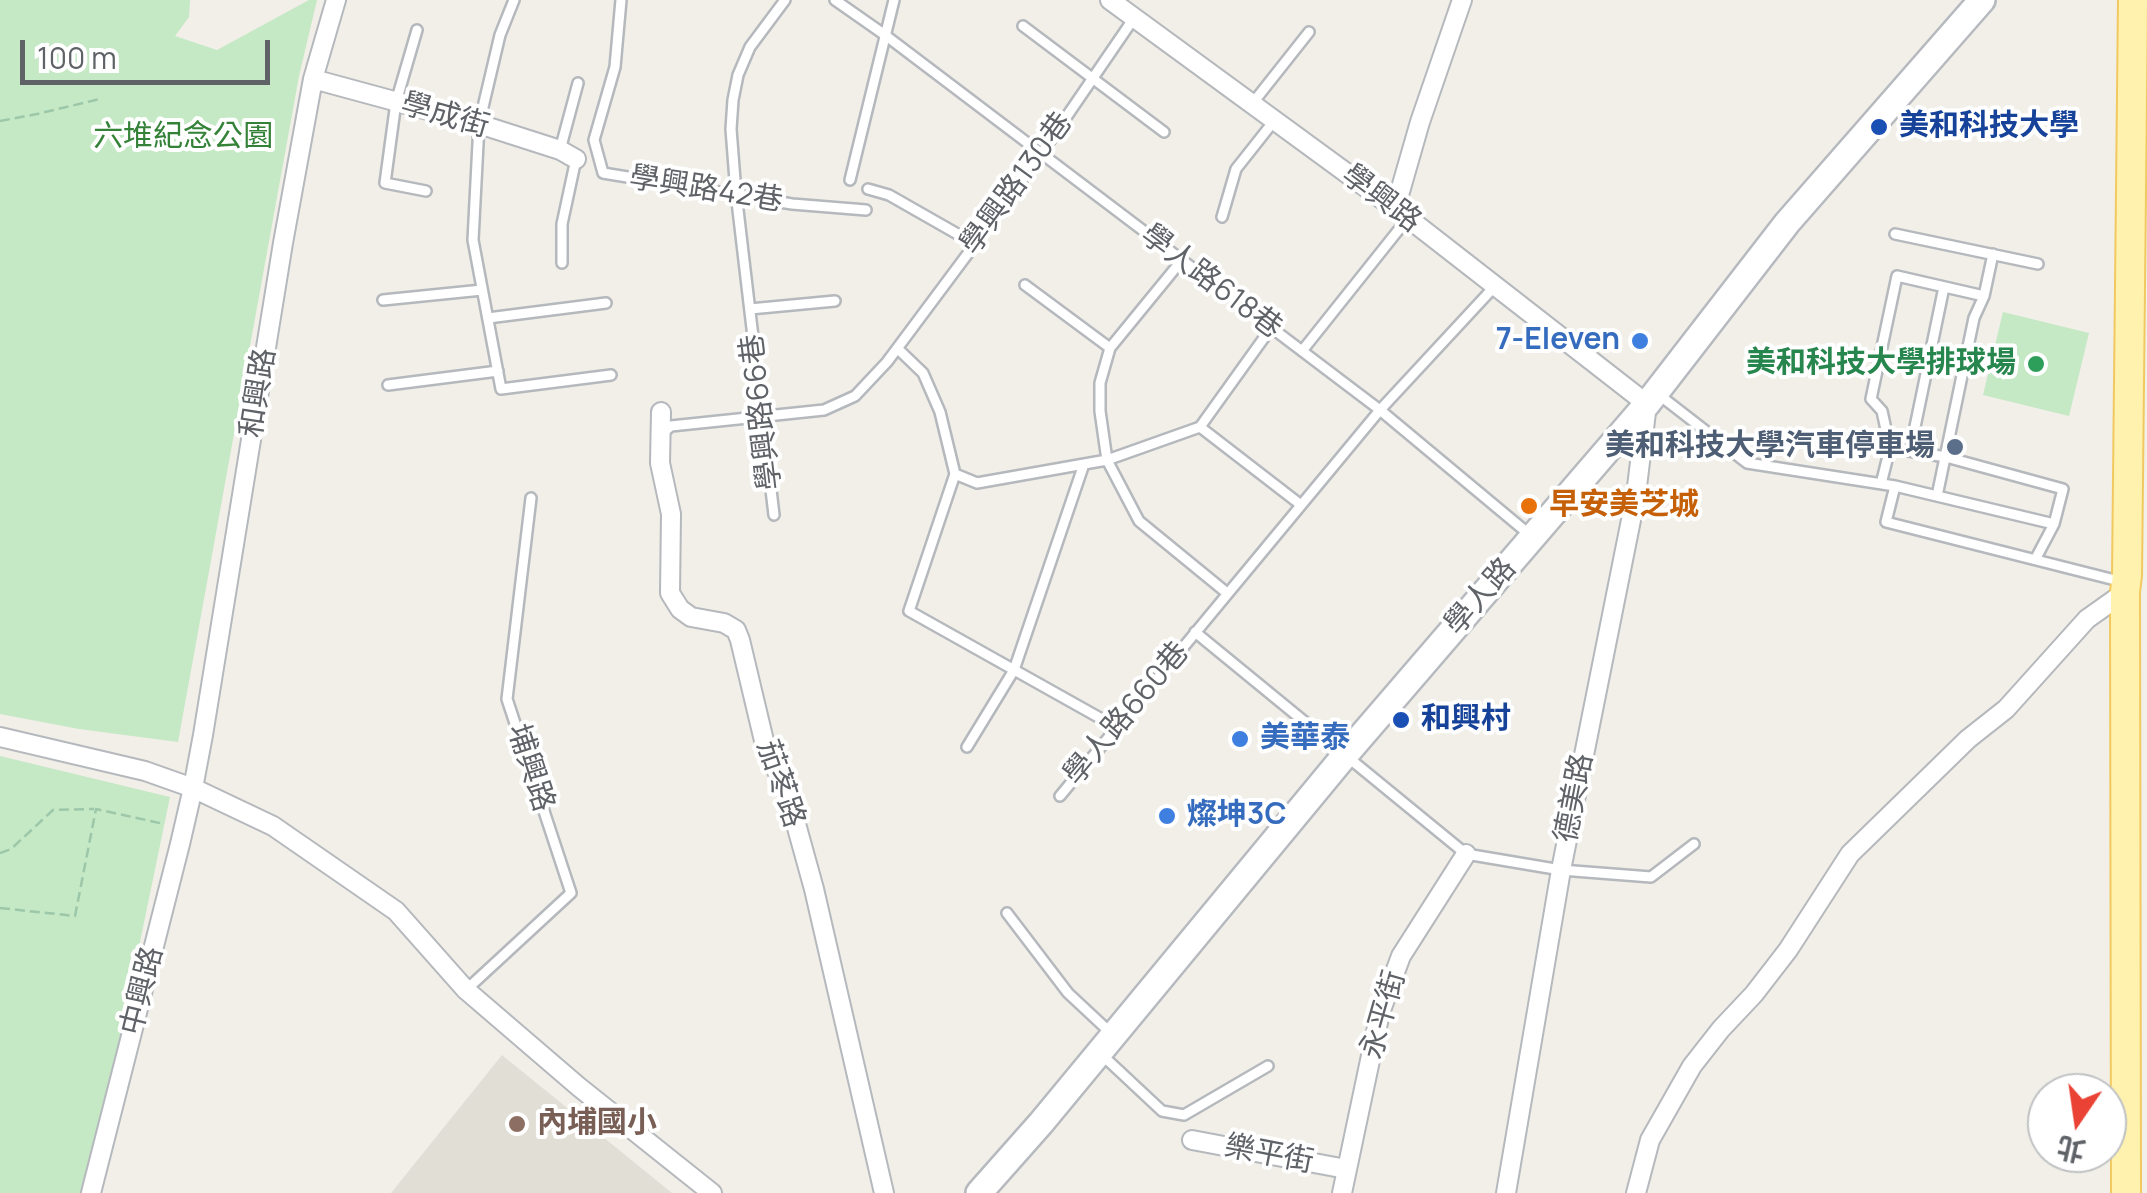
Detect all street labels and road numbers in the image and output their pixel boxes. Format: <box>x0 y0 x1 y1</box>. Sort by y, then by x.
street label: 學成街 <box>397 86 493 146</box>
street label: 學興路130巷 <box>953 106 1081 262</box>
street label: 學興路 <box>1334 158 1428 240</box>
street label: 學興路42巷 <box>627 160 785 220</box>
street label: 學人路618巷 <box>1133 217 1289 347</box>
street label: 學興路66巷 <box>735 332 789 492</box>
street label: 和興路 <box>234 346 284 440</box>
street label: 學人路 <box>1438 551 1524 643</box>
street label: 學人路660巷 <box>1057 635 1197 793</box>
street label: 埔興路 <box>499 720 561 816</box>
street label: 茄苳路 <box>748 736 812 832</box>
street label: 德美路 <box>1549 750 1601 846</box>
street label: 中興路 <box>115 943 171 1039</box>
street label: 永平街 <box>1354 967 1414 1063</box>
street label: 樂平街 <box>1221 1129 1317 1181</box>

